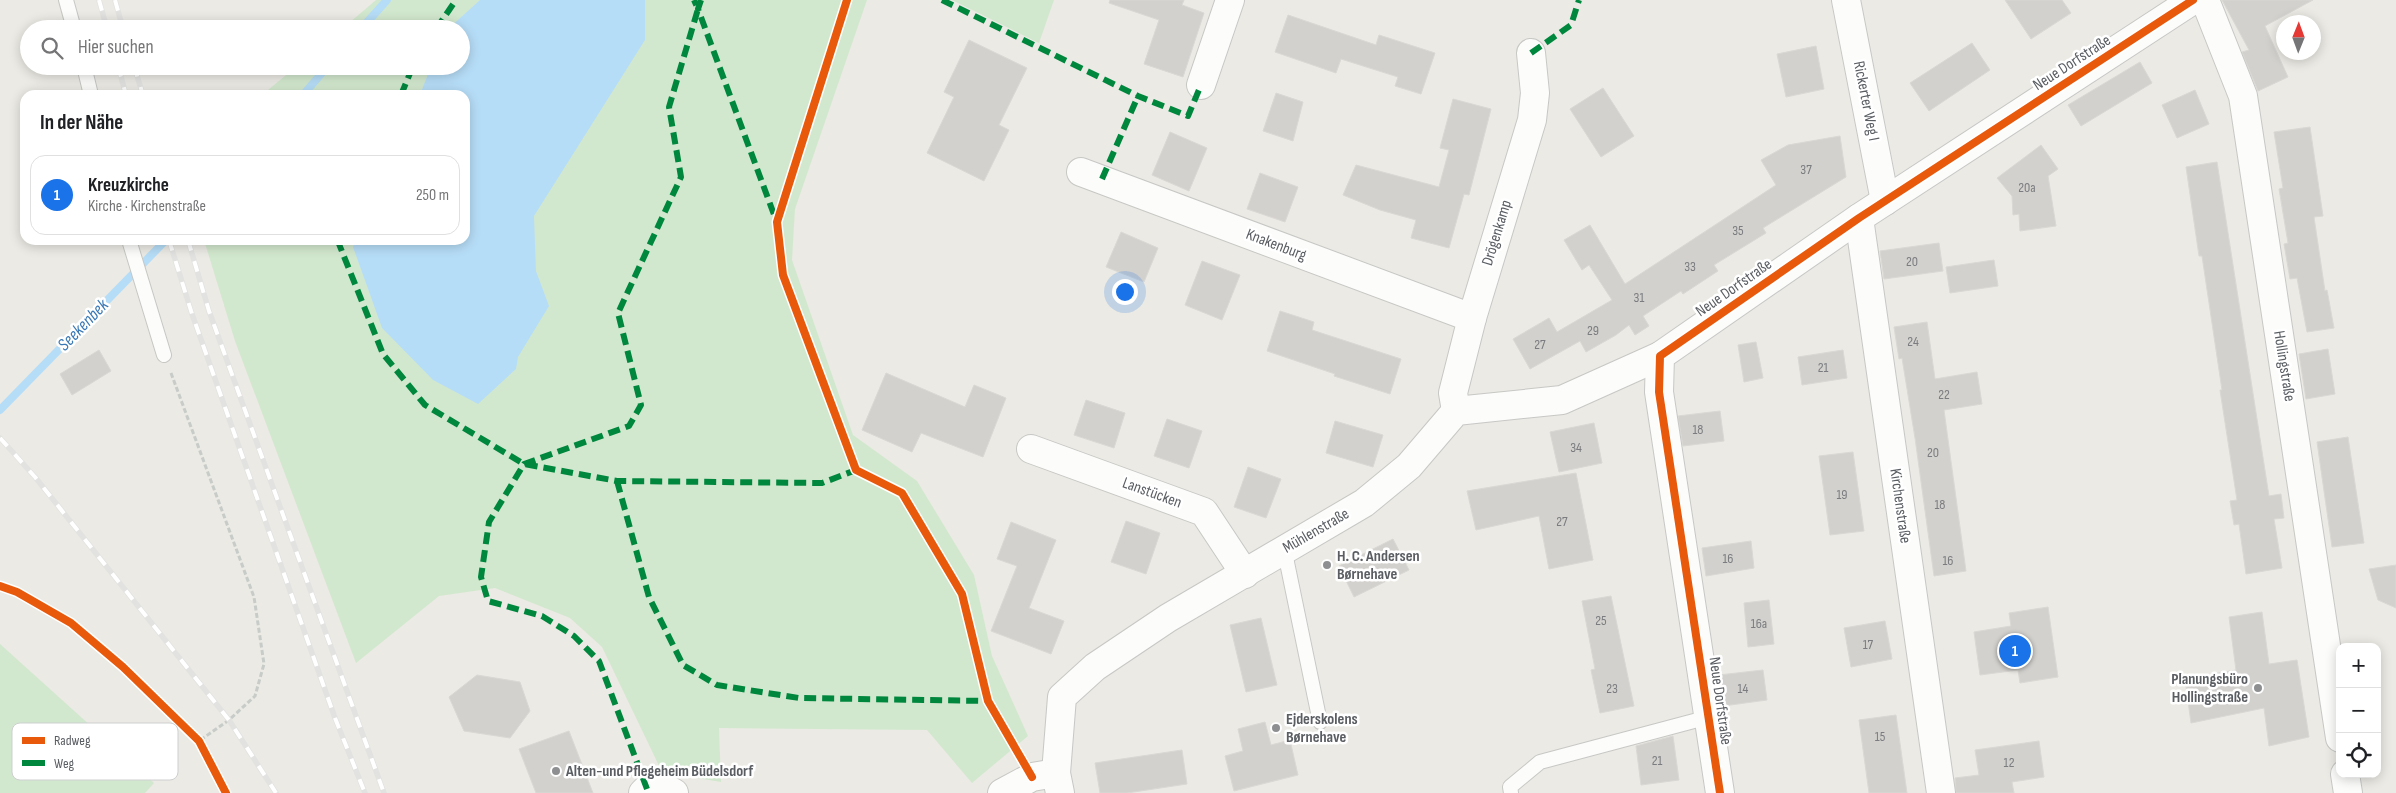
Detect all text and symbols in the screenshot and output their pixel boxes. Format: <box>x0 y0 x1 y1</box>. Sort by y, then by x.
north arrow <box>2276 15 2321 60</box>
search box <box>20 20 470 75</box>
street label: Neue Dorfstraße <box>2030 31 2114 95</box>
icon: search <box>38 34 66 62</box>
text: Hier suchen <box>78 36 154 59</box>
street label: Rickerter Weg I <box>1849 59 1883 143</box>
text: In der Nähe <box>40 110 123 135</box>
house number: 37 <box>1800 161 1812 178</box>
text: Kreuzkirche <box>88 174 169 197</box>
house number: 20a <box>2018 179 2036 196</box>
text: 1 <box>54 186 60 205</box>
text: 250 m <box>416 186 449 205</box>
text: Kirche · Kirchenstraße <box>88 197 206 216</box>
street label: Drögenkamp <box>1478 198 1516 268</box>
house number: 35 <box>1732 222 1744 239</box>
street label: Knakenburg <box>1243 225 1309 265</box>
house number: 20 <box>1906 253 1918 270</box>
street label: Neue Dorfstraße <box>1692 255 1776 321</box>
house number: 33 <box>1684 258 1696 275</box>
your location <box>1112 279 1138 305</box>
house number: 31 <box>1634 289 1644 306</box>
water label: Seekenbek <box>53 294 114 355</box>
house number: 29 <box>1587 322 1599 339</box>
street label: Hollingstraße <box>2269 329 2299 403</box>
house number: 24 <box>1907 333 1919 350</box>
house number: 27 <box>1534 336 1546 353</box>
house number: 21 <box>1818 359 1828 376</box>
house number: 22 <box>1938 386 1950 403</box>
house number: 18 <box>1692 421 1704 438</box>
house number: 34 <box>1570 439 1582 456</box>
house number: 20 <box>1927 444 1939 461</box>
street label: Kirchenstraße <box>1885 467 1915 545</box>
street label: Lanstücken <box>1120 474 1184 512</box>
house number: 19 <box>1836 486 1848 503</box>
house number: 18 <box>1934 496 1946 513</box>
street label: Mühlenstraße <box>1279 504 1353 558</box>
house number: 27 <box>1556 513 1568 530</box>
place label: H. C. Andersen Børnehave <box>1337 547 1420 584</box>
house number: 16 <box>1722 550 1734 567</box>
house number: 16 <box>1942 552 1954 569</box>
marker: H. C. Andersen Børnehave <box>1321 559 1333 571</box>
house number: 25 <box>1595 612 1607 629</box>
house number: 16a <box>1751 615 1767 632</box>
pin: 1 <box>1999 632 2031 670</box>
house number: 17 <box>1863 636 1874 653</box>
map controls <box>2336 643 2381 778</box>
button: + <box>2336 643 2381 688</box>
street label: Neue Dorfstraße <box>1704 656 1736 746</box>
place label: Planungsbüro Hollingstraße <box>2171 670 2248 707</box>
house number: 23 <box>1606 680 1618 697</box>
house number: 14 <box>1738 680 1749 697</box>
marker: Planungsbüro Hollingstraße <box>2252 682 2264 694</box>
button: − <box>2336 688 2381 733</box>
place label: Ejderskolens Børnehave <box>1286 710 1358 747</box>
marker: Ejderskolens Børnehave <box>1270 722 1282 734</box>
legend <box>12 723 178 780</box>
house number: 15 <box>1875 728 1886 745</box>
text: Radweg <box>54 732 91 749</box>
button: locate <box>2336 733 2381 778</box>
house number: 21 <box>1652 752 1662 769</box>
house number: 12 <box>2004 754 2015 771</box>
text: Weg <box>54 755 75 772</box>
place label: Alten-und Pflegeheim Büdelsdorf <box>565 762 754 781</box>
marker: Alten-und Pflegeheim Büdelsdorf <box>550 765 562 777</box>

